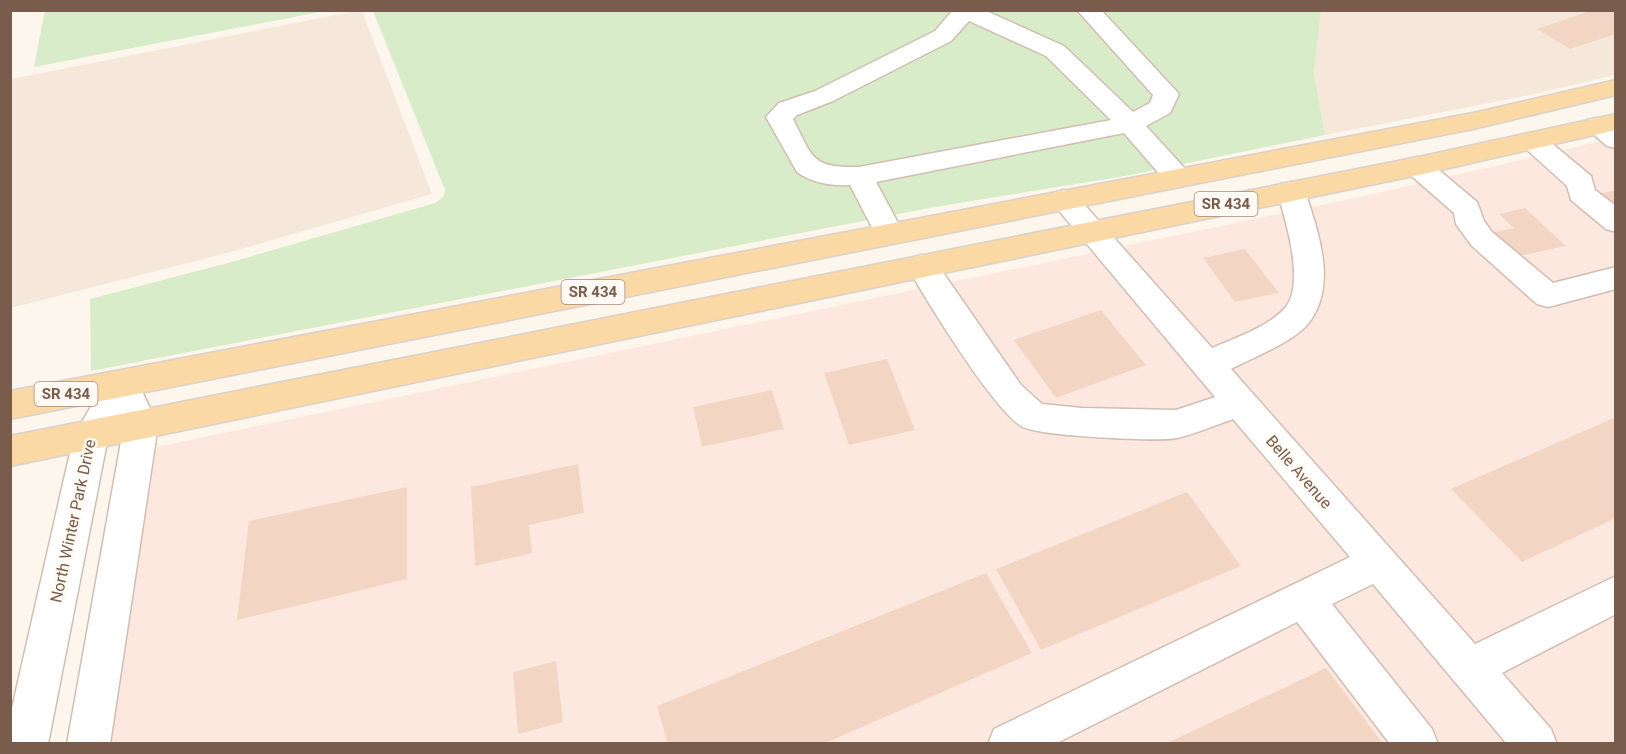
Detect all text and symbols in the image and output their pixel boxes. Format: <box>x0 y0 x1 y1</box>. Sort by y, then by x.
road number: SR 434 <box>1194 192 1258 216</box>
road number: SR 434 <box>562 280 624 304</box>
road number: SR 434 <box>34 382 98 406</box>
street label: Belle Avenue <box>1262 431 1336 513</box>
street label: North Winter Park Drive <box>46 438 100 604</box>

